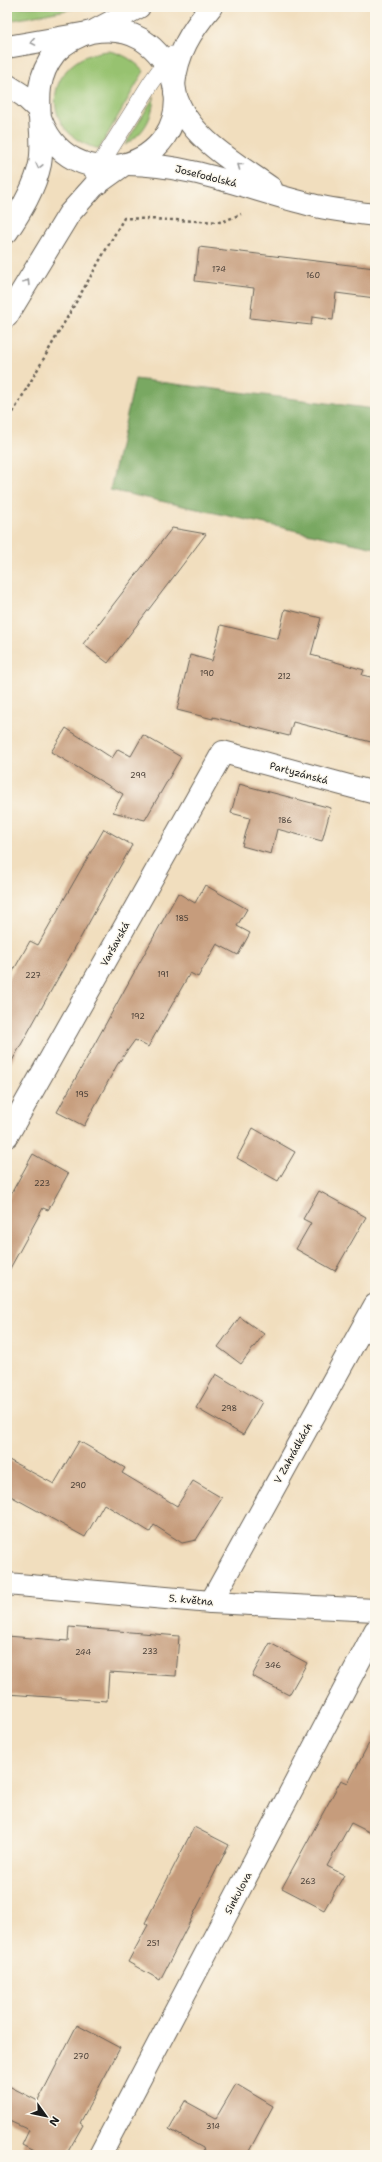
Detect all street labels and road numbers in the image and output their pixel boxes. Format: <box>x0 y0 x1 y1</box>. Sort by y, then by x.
street label: Josefodolská <box>174 162 239 190</box>
street label: Partyzánská <box>268 759 330 787</box>
street label: Varšavská <box>98 919 133 968</box>
street label: V Zahrádkách <box>271 1420 315 1486</box>
street label: 5. května <box>168 1592 215 1608</box>
street label: Sinkulova <box>221 1869 255 1916</box>

